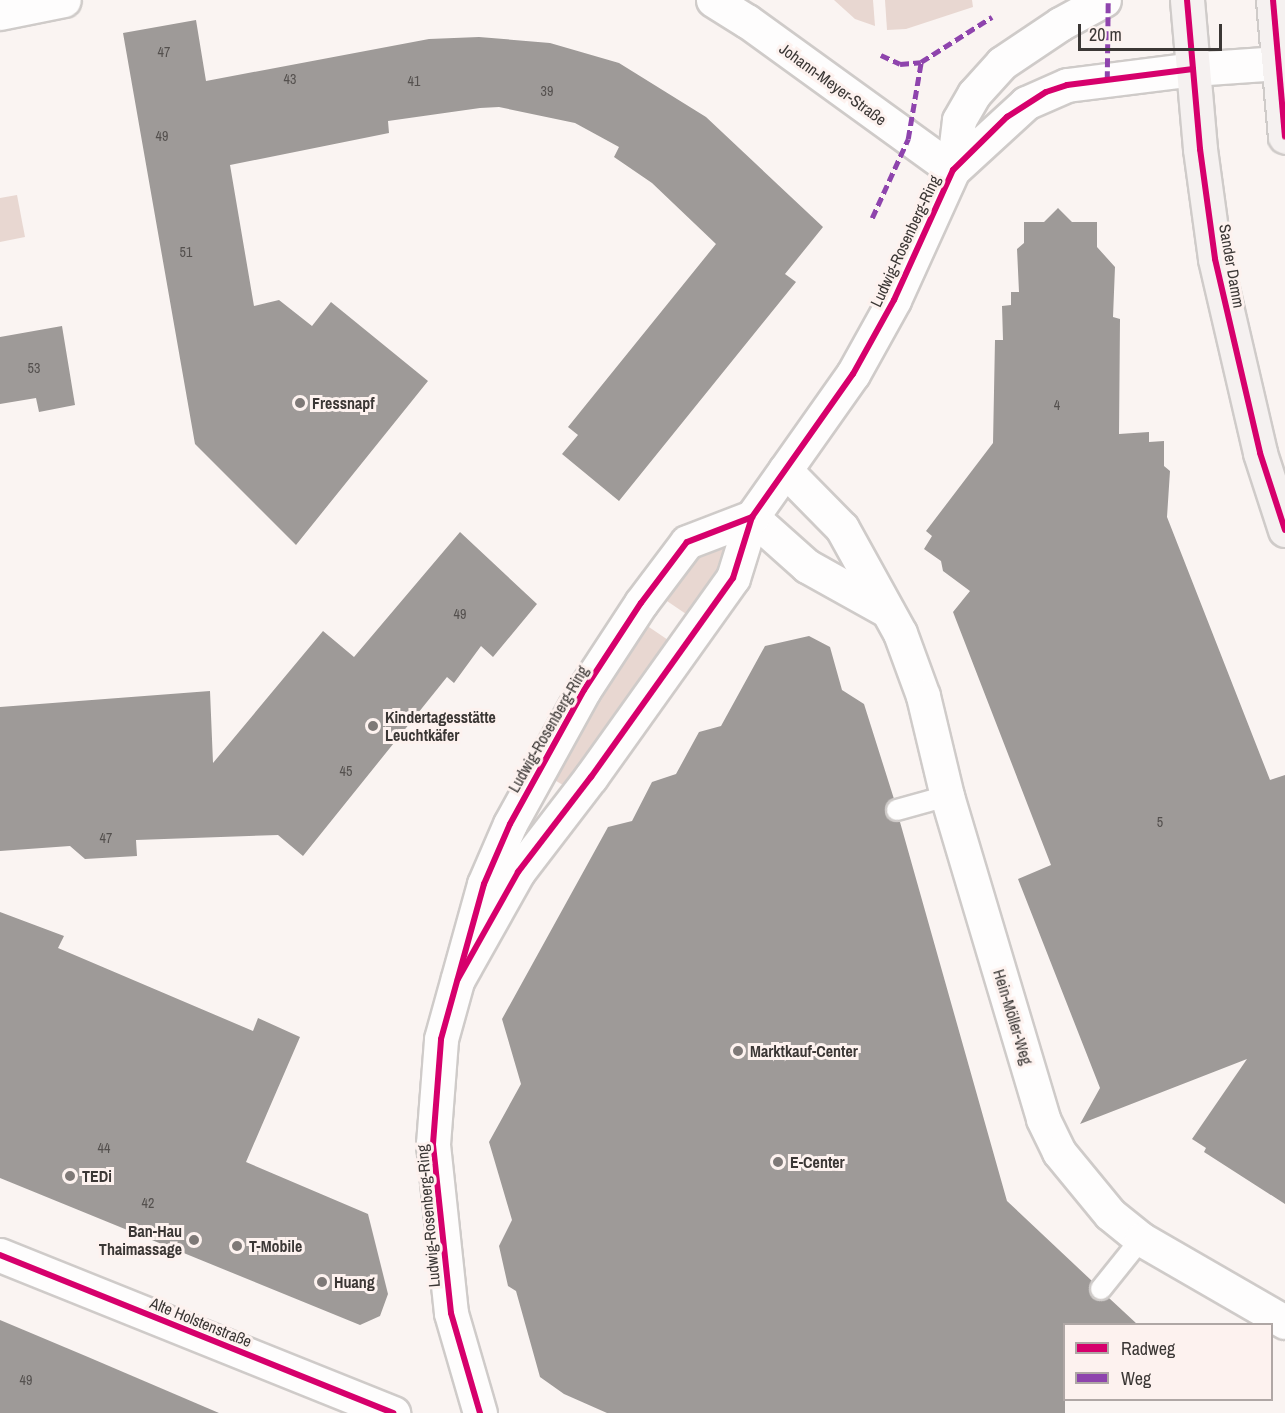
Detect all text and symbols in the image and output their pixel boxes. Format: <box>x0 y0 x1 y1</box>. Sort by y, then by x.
scale bar <box>1081 12 1225 50</box>
text: 20 m <box>1089 22 1122 47</box>
street label: Johann-Meyer-Straße <box>776 39 890 129</box>
house number: 47 <box>158 44 170 60</box>
house number: 43 <box>284 71 296 87</box>
house number: 41 <box>408 73 420 89</box>
house number: 39 <box>541 83 553 99</box>
house number: 49 <box>156 128 168 144</box>
street label: Ludwig-Rosenberg-Ring <box>866 172 944 310</box>
street label: Sander Damm <box>1215 223 1249 309</box>
house number: 51 <box>180 244 192 260</box>
house number: 53 <box>28 360 40 376</box>
place label: Fressnapf <box>312 393 375 413</box>
marker: Fressnapf <box>293 396 307 410</box>
house number: 4 <box>1054 397 1060 413</box>
house number: 49 <box>454 606 466 622</box>
street label: Ludwig-Rosenberg-Ring <box>504 662 592 796</box>
place label: Kindertagesstätte Leuchtkäfer <box>385 707 496 745</box>
marker: Kindertagesstätte Leuchtkäfer <box>366 719 380 733</box>
house number: 45 <box>340 763 352 779</box>
house number: 5 <box>1157 814 1163 830</box>
house number: 47 <box>100 830 112 846</box>
street label: Hein-Möller-Weg <box>989 967 1037 1067</box>
place label: Marktkauf-Center <box>750 1041 858 1061</box>
marker: Marktkauf-Center <box>731 1044 745 1058</box>
house number: 44 <box>98 1140 110 1156</box>
street label: Ludwig-Rosenberg-Ring <box>412 1144 444 1288</box>
place label: E-Center <box>790 1152 845 1172</box>
marker: E-Center <box>771 1155 785 1169</box>
place label: TEDi <box>82 1166 112 1186</box>
marker: TEDi <box>63 1169 77 1183</box>
house number: 42 <box>142 1195 154 1211</box>
place label: Ban-Hau Thaimassage <box>99 1221 182 1259</box>
marker: Ban-Hau Thaimassage <box>187 1233 201 1247</box>
place label: T-Mobile <box>249 1236 302 1256</box>
marker: T-Mobile <box>230 1239 244 1253</box>
place label: Huang <box>334 1272 375 1292</box>
marker: Huang <box>315 1275 329 1289</box>
street label: Alte Holstenstraße <box>147 1293 255 1351</box>
legend <box>1063 1323 1273 1401</box>
text: Radweg <box>1121 1336 1175 1361</box>
text: Weg <box>1121 1366 1151 1391</box>
house number: 49 <box>20 1372 32 1388</box>

